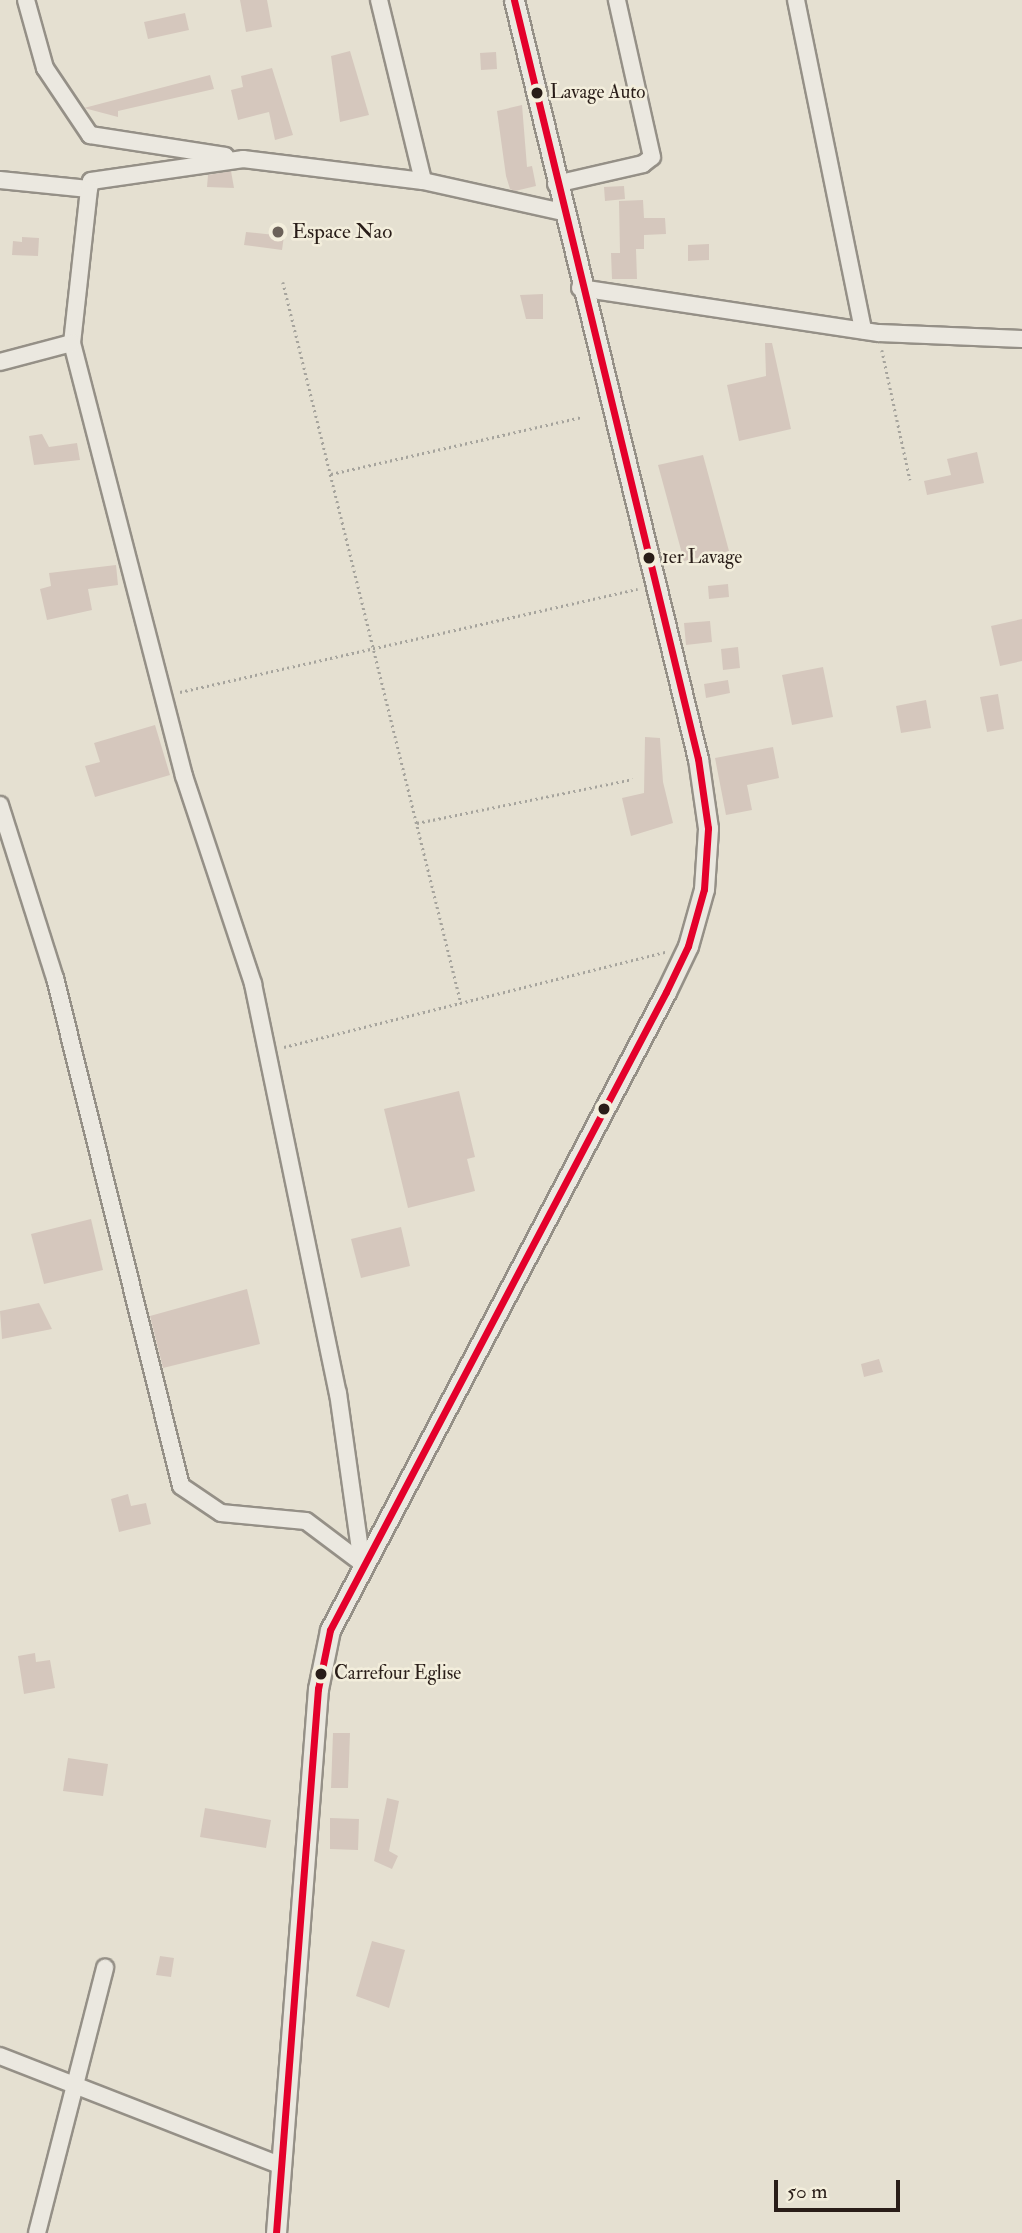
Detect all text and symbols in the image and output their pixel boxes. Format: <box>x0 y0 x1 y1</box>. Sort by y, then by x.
place label: Lavage Auto <box>550 82 645 104</box>
marker: Lavage Auto <box>530 86 544 100</box>
place label: Espace Nao <box>292 219 392 245</box>
marker: Espace Nao <box>270 224 286 240</box>
place label: 1er Lavage <box>662 547 742 569</box>
marker: 1er Lavage <box>642 551 656 565</box>
unlabelled marker <box>597 1102 611 1116</box>
place label: Carrefour Eglise <box>334 1663 461 1685</box>
marker: Carrefour Eglise <box>314 1667 328 1681</box>
scale bar <box>777 2166 903 2210</box>
text: 50 m <box>787 2178 828 2205</box>

